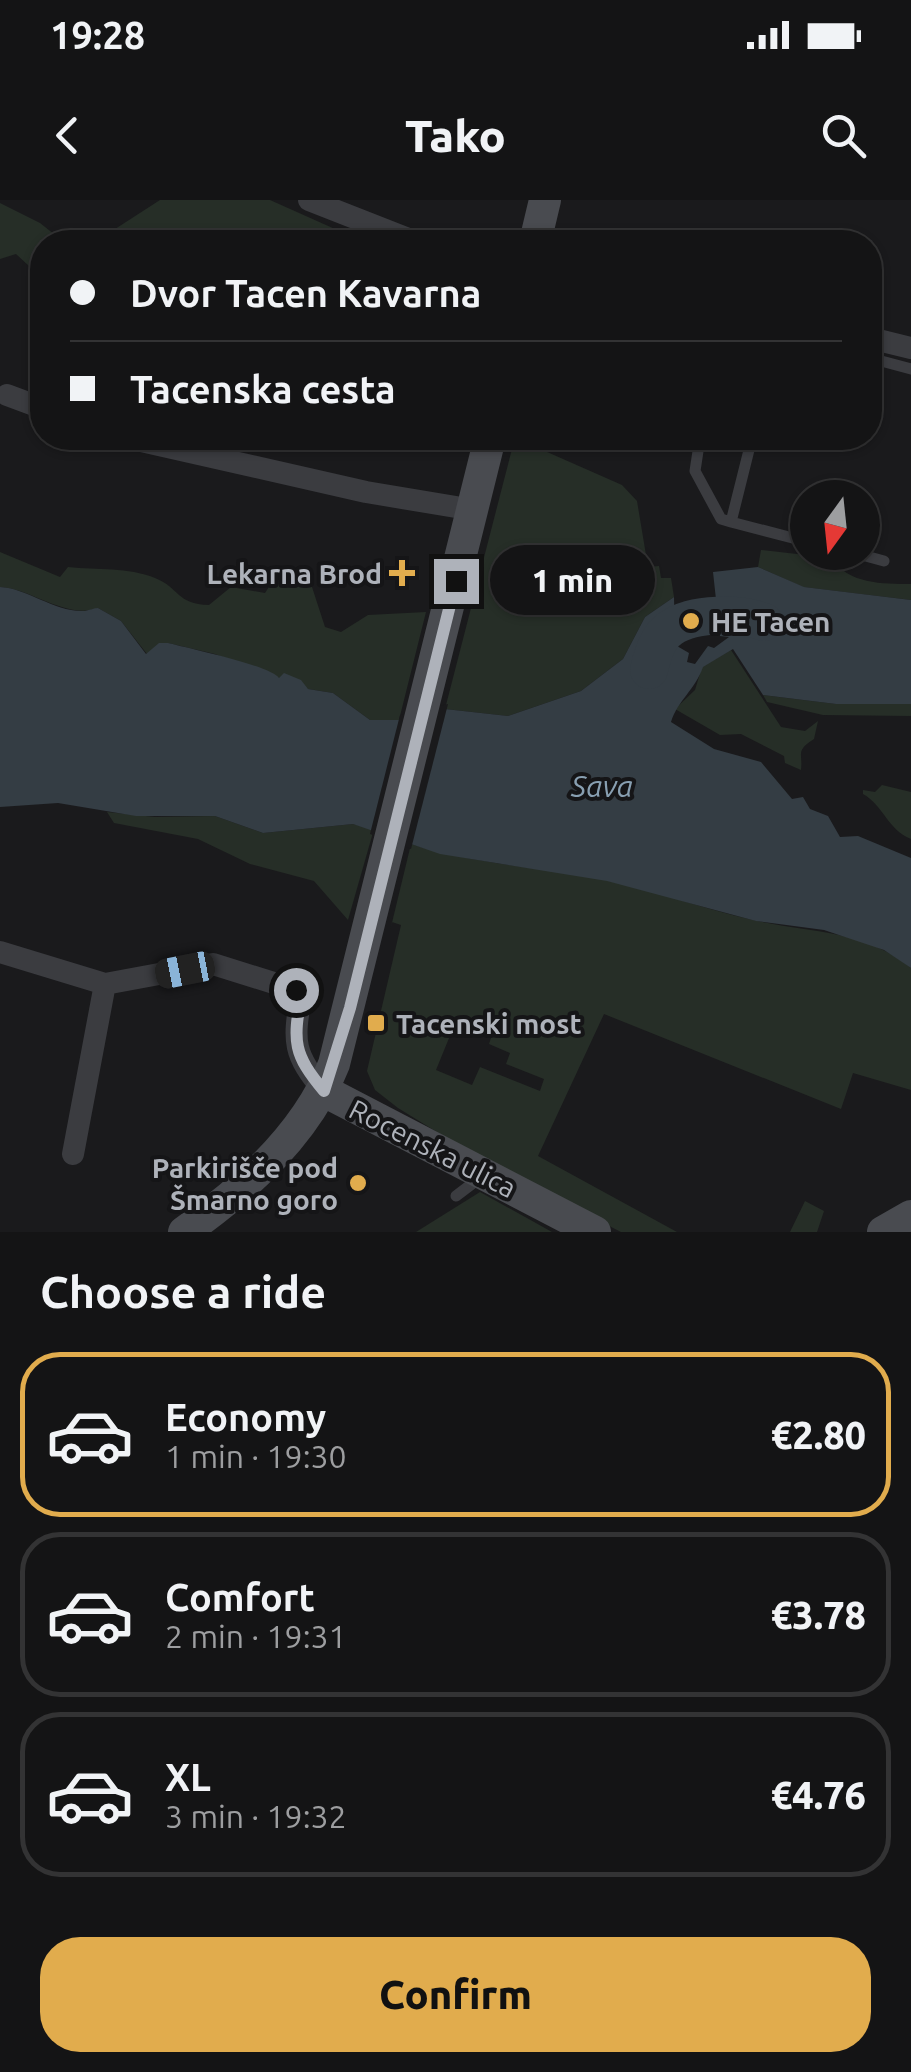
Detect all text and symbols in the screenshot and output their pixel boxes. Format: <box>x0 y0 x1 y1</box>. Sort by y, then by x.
text: 19:28 <box>50 14 145 56</box>
icon: back <box>40 108 95 163</box>
icon: search <box>816 108 871 163</box>
text: Tako <box>405 110 506 161</box>
text: Dvor Tacen Kavarna <box>130 272 481 314</box>
text: Tacenska cesta <box>130 368 396 410</box>
north arrow <box>790 480 880 570</box>
map controls <box>790 480 880 570</box>
callout: 1 min <box>491 546 656 616</box>
place label: Lekarna Brod <box>207 558 382 589</box>
route end <box>434 559 479 604</box>
marker: Lekarna Brod <box>391 562 413 584</box>
text: 1 min <box>532 562 613 598</box>
place label: HE Tacen <box>711 606 830 637</box>
marker: HE Tacen <box>680 610 702 632</box>
water label: Sava <box>570 769 633 803</box>
car <box>153 950 217 990</box>
route start <box>274 968 319 1013</box>
place label: Tacenski most <box>396 1008 582 1039</box>
marker: Tacenski most <box>365 1012 387 1034</box>
street label: Rocenska ulica <box>345 1093 521 1203</box>
place label: Parkirišče pod Šmarno goro <box>152 1152 338 1215</box>
marker: Parkirišče pod Šmarno goro <box>347 1172 369 1194</box>
text: Choose a ride <box>40 1266 326 1317</box>
icon: car <box>45 1390 135 1480</box>
text: Economy <box>165 1396 326 1438</box>
text: €2.80 <box>771 1414 866 1456</box>
text: 1 min · 19:30 <box>165 1438 347 1474</box>
icon: car <box>45 1570 135 1660</box>
text: Comfort <box>165 1576 315 1618</box>
text: €3.78 <box>771 1594 866 1636</box>
text: 2 min · 19:31 <box>165 1618 347 1654</box>
icon: car <box>45 1750 135 1840</box>
text: XL <box>165 1756 211 1798</box>
text: €4.76 <box>771 1774 866 1816</box>
text: 3 min · 19:32 <box>165 1798 347 1834</box>
button: Confirm <box>40 1937 871 2052</box>

